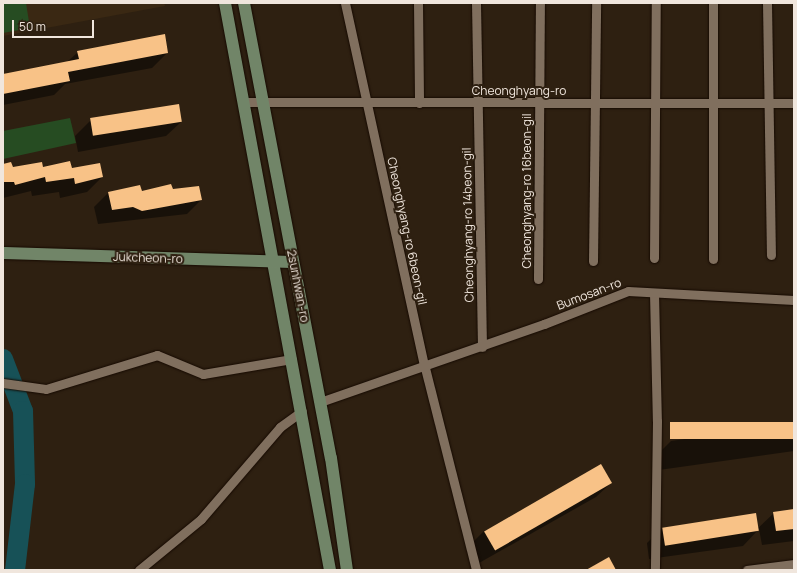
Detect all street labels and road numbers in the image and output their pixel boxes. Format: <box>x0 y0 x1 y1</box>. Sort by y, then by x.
street label: Cheonghyang-ro <box>472 84 566 98</box>
street label: Cheonghyang-ro 16beon-gil <box>520 113 534 269</box>
street label: Cheonghyang-ro 14beon-gil <box>459 148 477 302</box>
street label: Cheonghyang-ro 6beon-gil <box>384 156 430 306</box>
street label: 2sunhwan-ro <box>284 249 312 323</box>
street label: Jukcheon-ro <box>113 250 183 266</box>
street label: Bumosan-ro <box>555 275 623 313</box>

